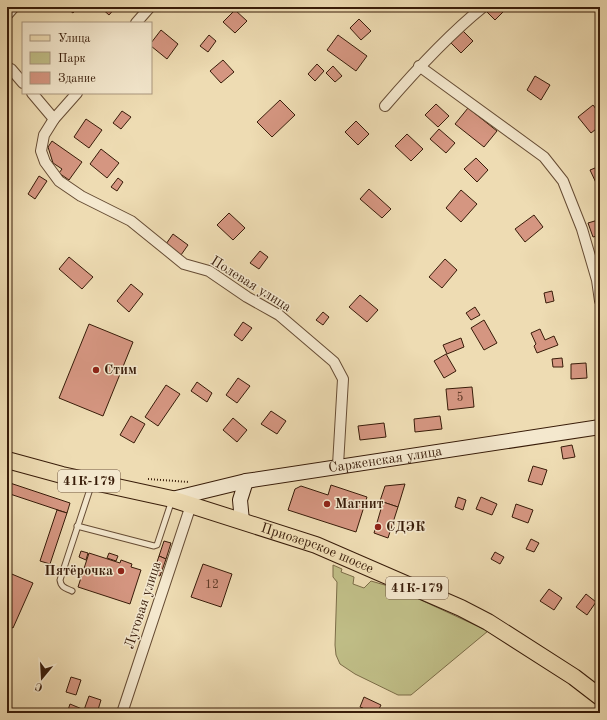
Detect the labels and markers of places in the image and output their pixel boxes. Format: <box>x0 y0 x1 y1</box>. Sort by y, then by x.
place label: Стим <box>104 363 137 377</box>
marker: Стим <box>91 365 101 375</box>
place label: Магнит <box>335 497 384 511</box>
marker: Магнит <box>322 499 332 509</box>
place label: СДЭК <box>386 520 426 534</box>
marker: СДЭК <box>373 522 383 532</box>
place label: Пятёрочка <box>44 564 113 578</box>
marker: Пятёрочка <box>116 566 126 576</box>

